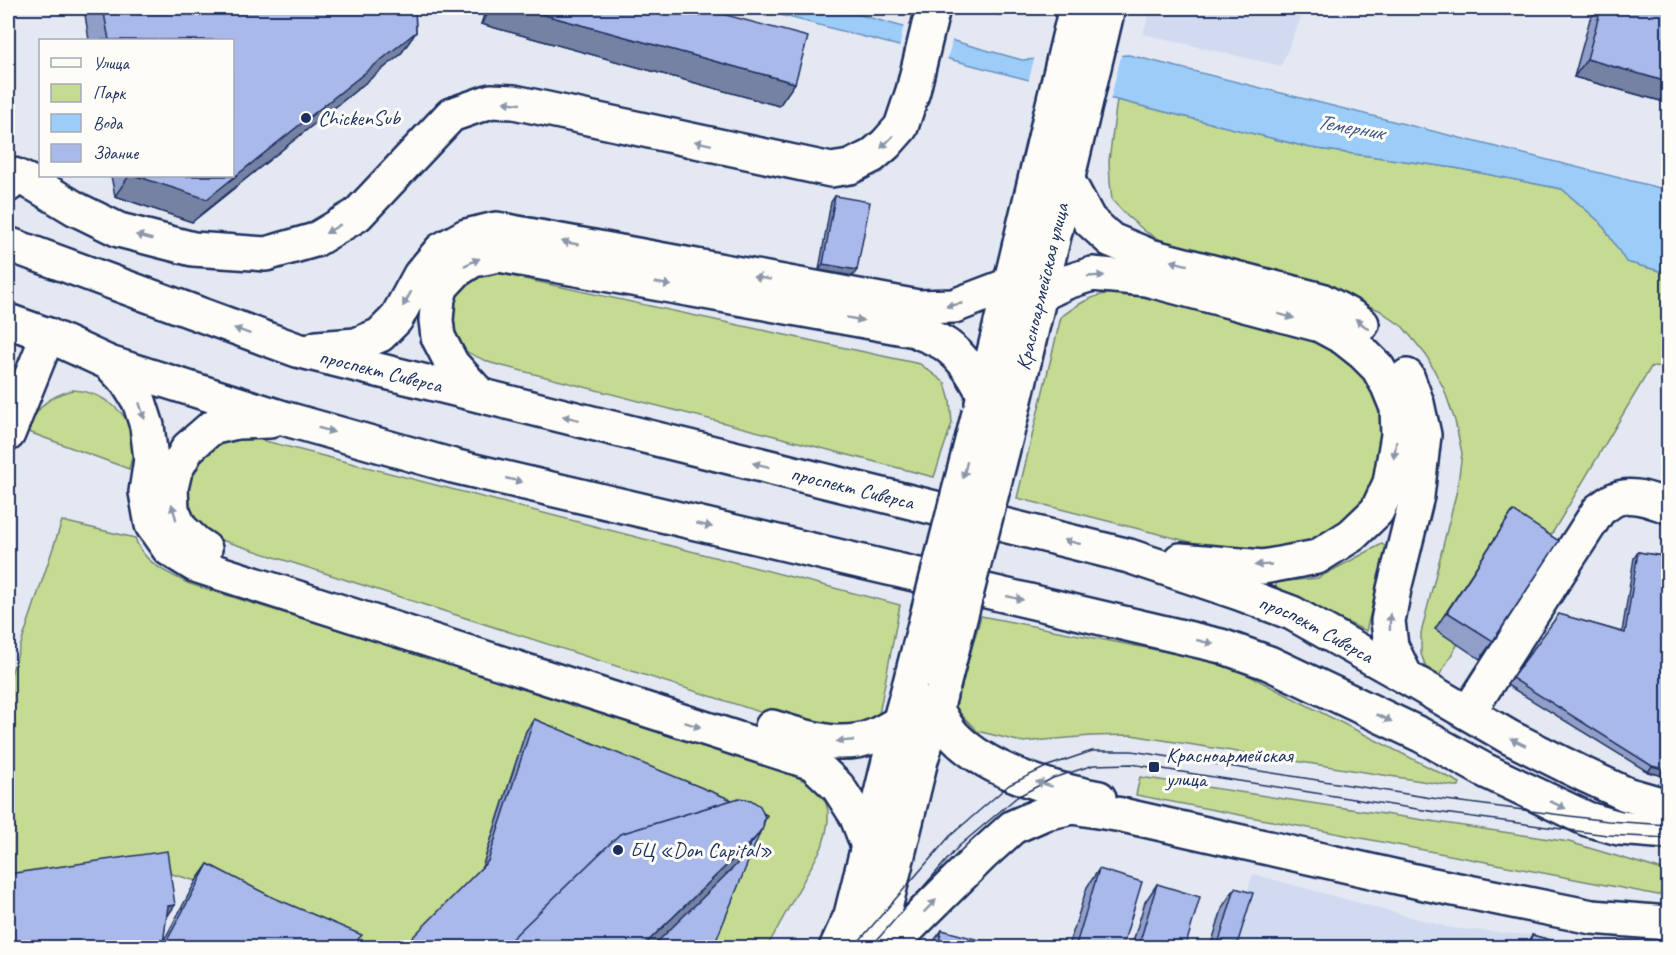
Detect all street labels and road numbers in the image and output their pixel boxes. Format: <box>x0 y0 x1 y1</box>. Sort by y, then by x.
street label: Красноармейская улица <box>1010 199 1075 373</box>
street label: проспект Сиверса <box>317 343 446 399</box>
street label: проспект Сиверса <box>788 460 918 516</box>
street label: проспект Сиверса <box>1255 589 1379 670</box>

